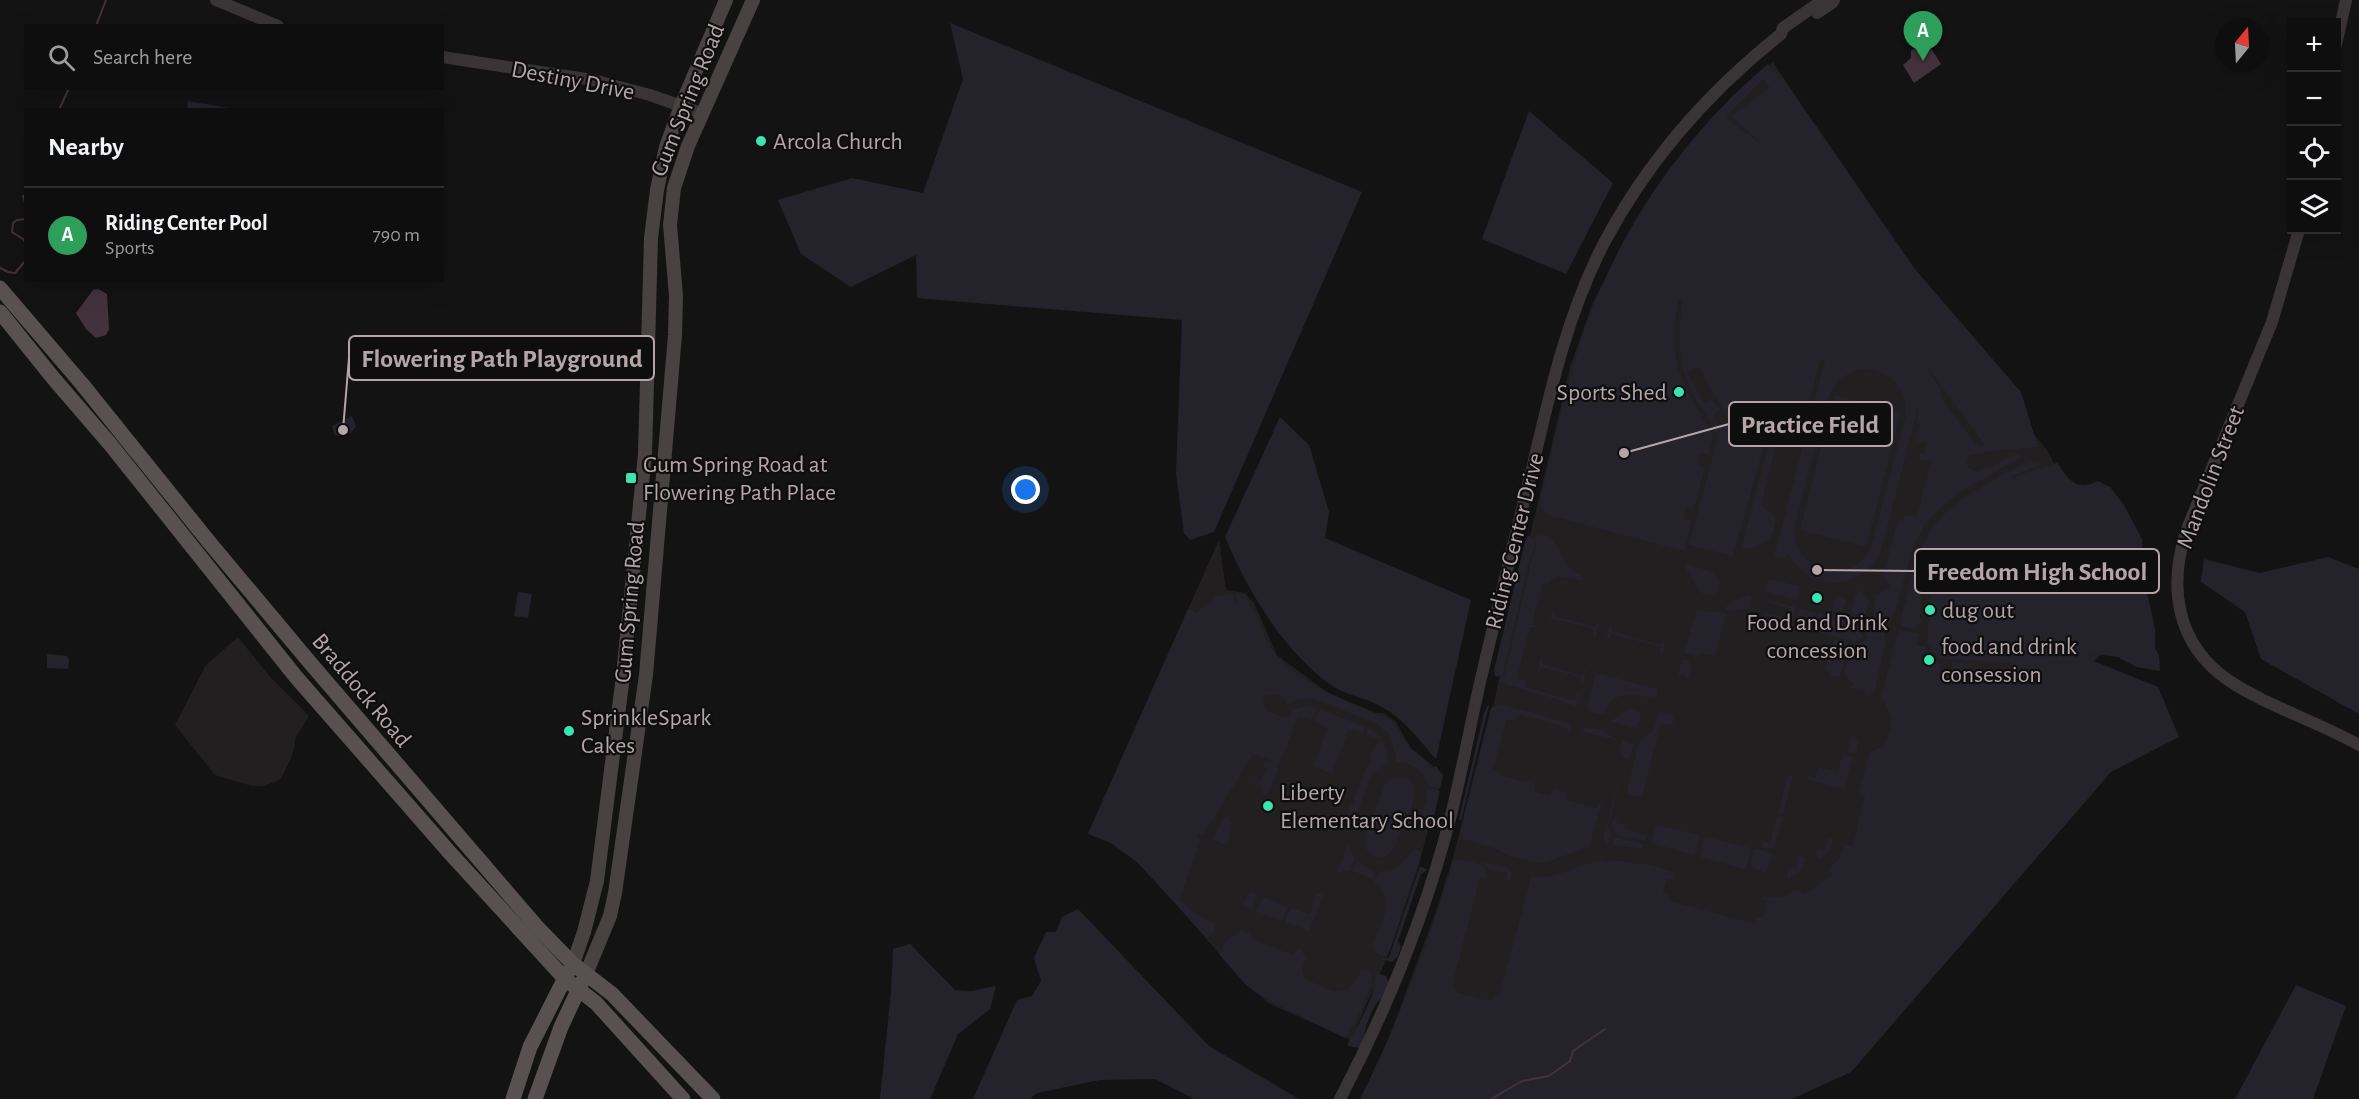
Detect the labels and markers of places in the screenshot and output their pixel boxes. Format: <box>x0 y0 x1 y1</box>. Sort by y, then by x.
pin: A <box>1904 11 1942 61</box>
place label: Arcola Church <box>773 130 903 154</box>
marker: Arcola Church <box>754 134 768 148</box>
callout: Flowering Path Playground <box>349 336 654 380</box>
place label: Sports Shed <box>1557 381 1667 405</box>
marker: Sports Shed <box>1672 385 1686 399</box>
callout: Practice Field <box>1729 402 1892 446</box>
place label: Gum Spring Road at Flowering Path Place <box>643 453 836 505</box>
marker: Gum Spring Road at Flowering Path Place <box>624 471 638 485</box>
callout: Freedom High School <box>1915 549 2159 593</box>
marker: Food and Drink concession <box>1810 591 1824 605</box>
place label: dug out <box>1942 599 2014 623</box>
marker: dug out <box>1923 603 1937 617</box>
place label: Food and Drink concession <box>1746 611 1888 663</box>
place label: food and drink consession <box>1941 635 2077 687</box>
marker: food and drink consession <box>1922 653 1936 667</box>
place label: SprinkleSpark Cakes <box>581 706 711 758</box>
marker: SprinkleSpark Cakes <box>562 724 576 738</box>
place label: Liberty Elementary School <box>1280 781 1454 833</box>
marker: Liberty Elementary School <box>1261 799 1275 813</box>

